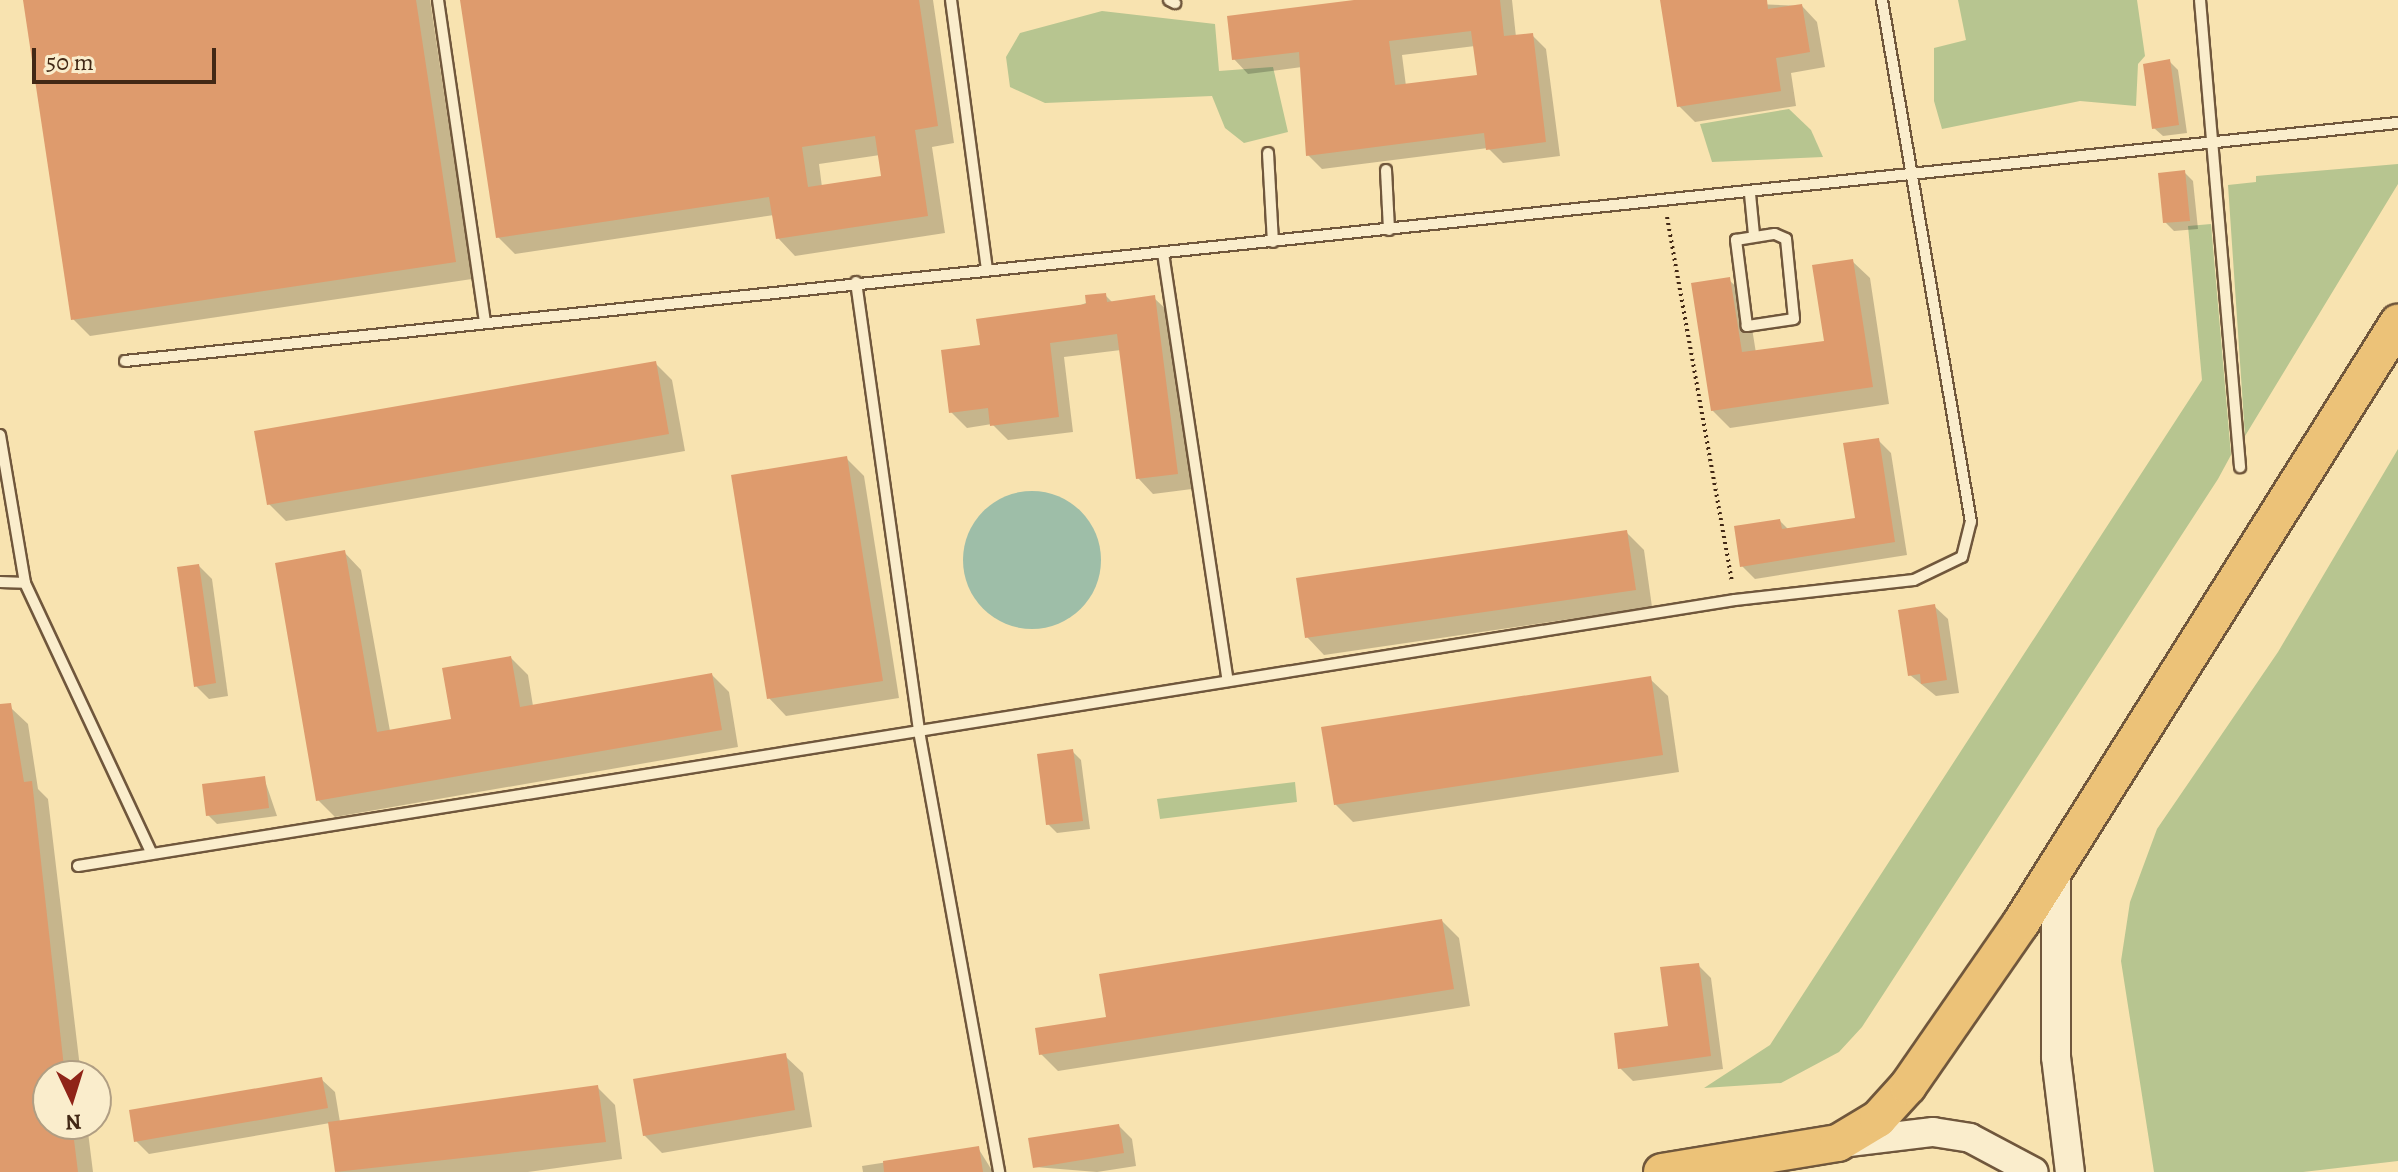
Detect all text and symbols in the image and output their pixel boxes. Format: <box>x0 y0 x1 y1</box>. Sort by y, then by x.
scale bar <box>36 32 220 82</box>
text: 50 m <box>46 46 94 78</box>
north arrow <box>32 1060 112 1140</box>
text: N <box>64 1106 83 1137</box>

